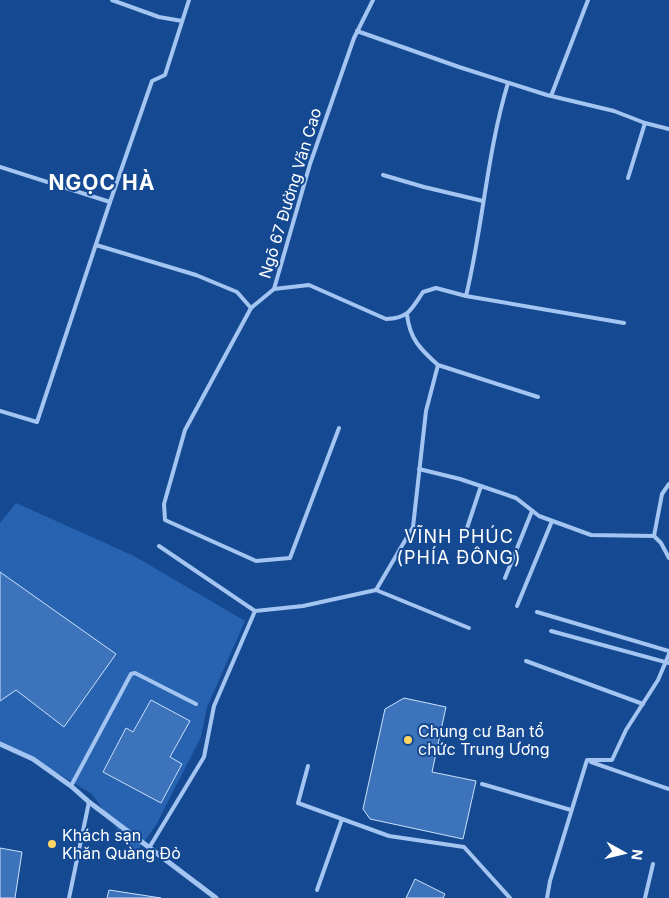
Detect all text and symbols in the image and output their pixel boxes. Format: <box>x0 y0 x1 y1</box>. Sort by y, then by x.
street label: Ngõ 67 Đường Văn Cao <box>255 105 325 281</box>
district label: NGỌC HÀ <box>49 169 155 195</box>
district label: VĨNH PHÚC (PHÍA ĐÔNG) <box>396 525 522 568</box>
place label: Chung cư Ban tổ chức Trung Ương <box>418 721 550 759</box>
marker: Chung cư Ban tổ chức Trung Ương <box>402 734 414 746</box>
place label: Khách sạn Khăn Quàng Đỏ <box>62 825 181 863</box>
north arrow <box>599 828 649 878</box>
marker: Khách sạn Khăn Quàng Đỏ <box>46 838 58 850</box>
text: N <box>628 848 647 861</box>

